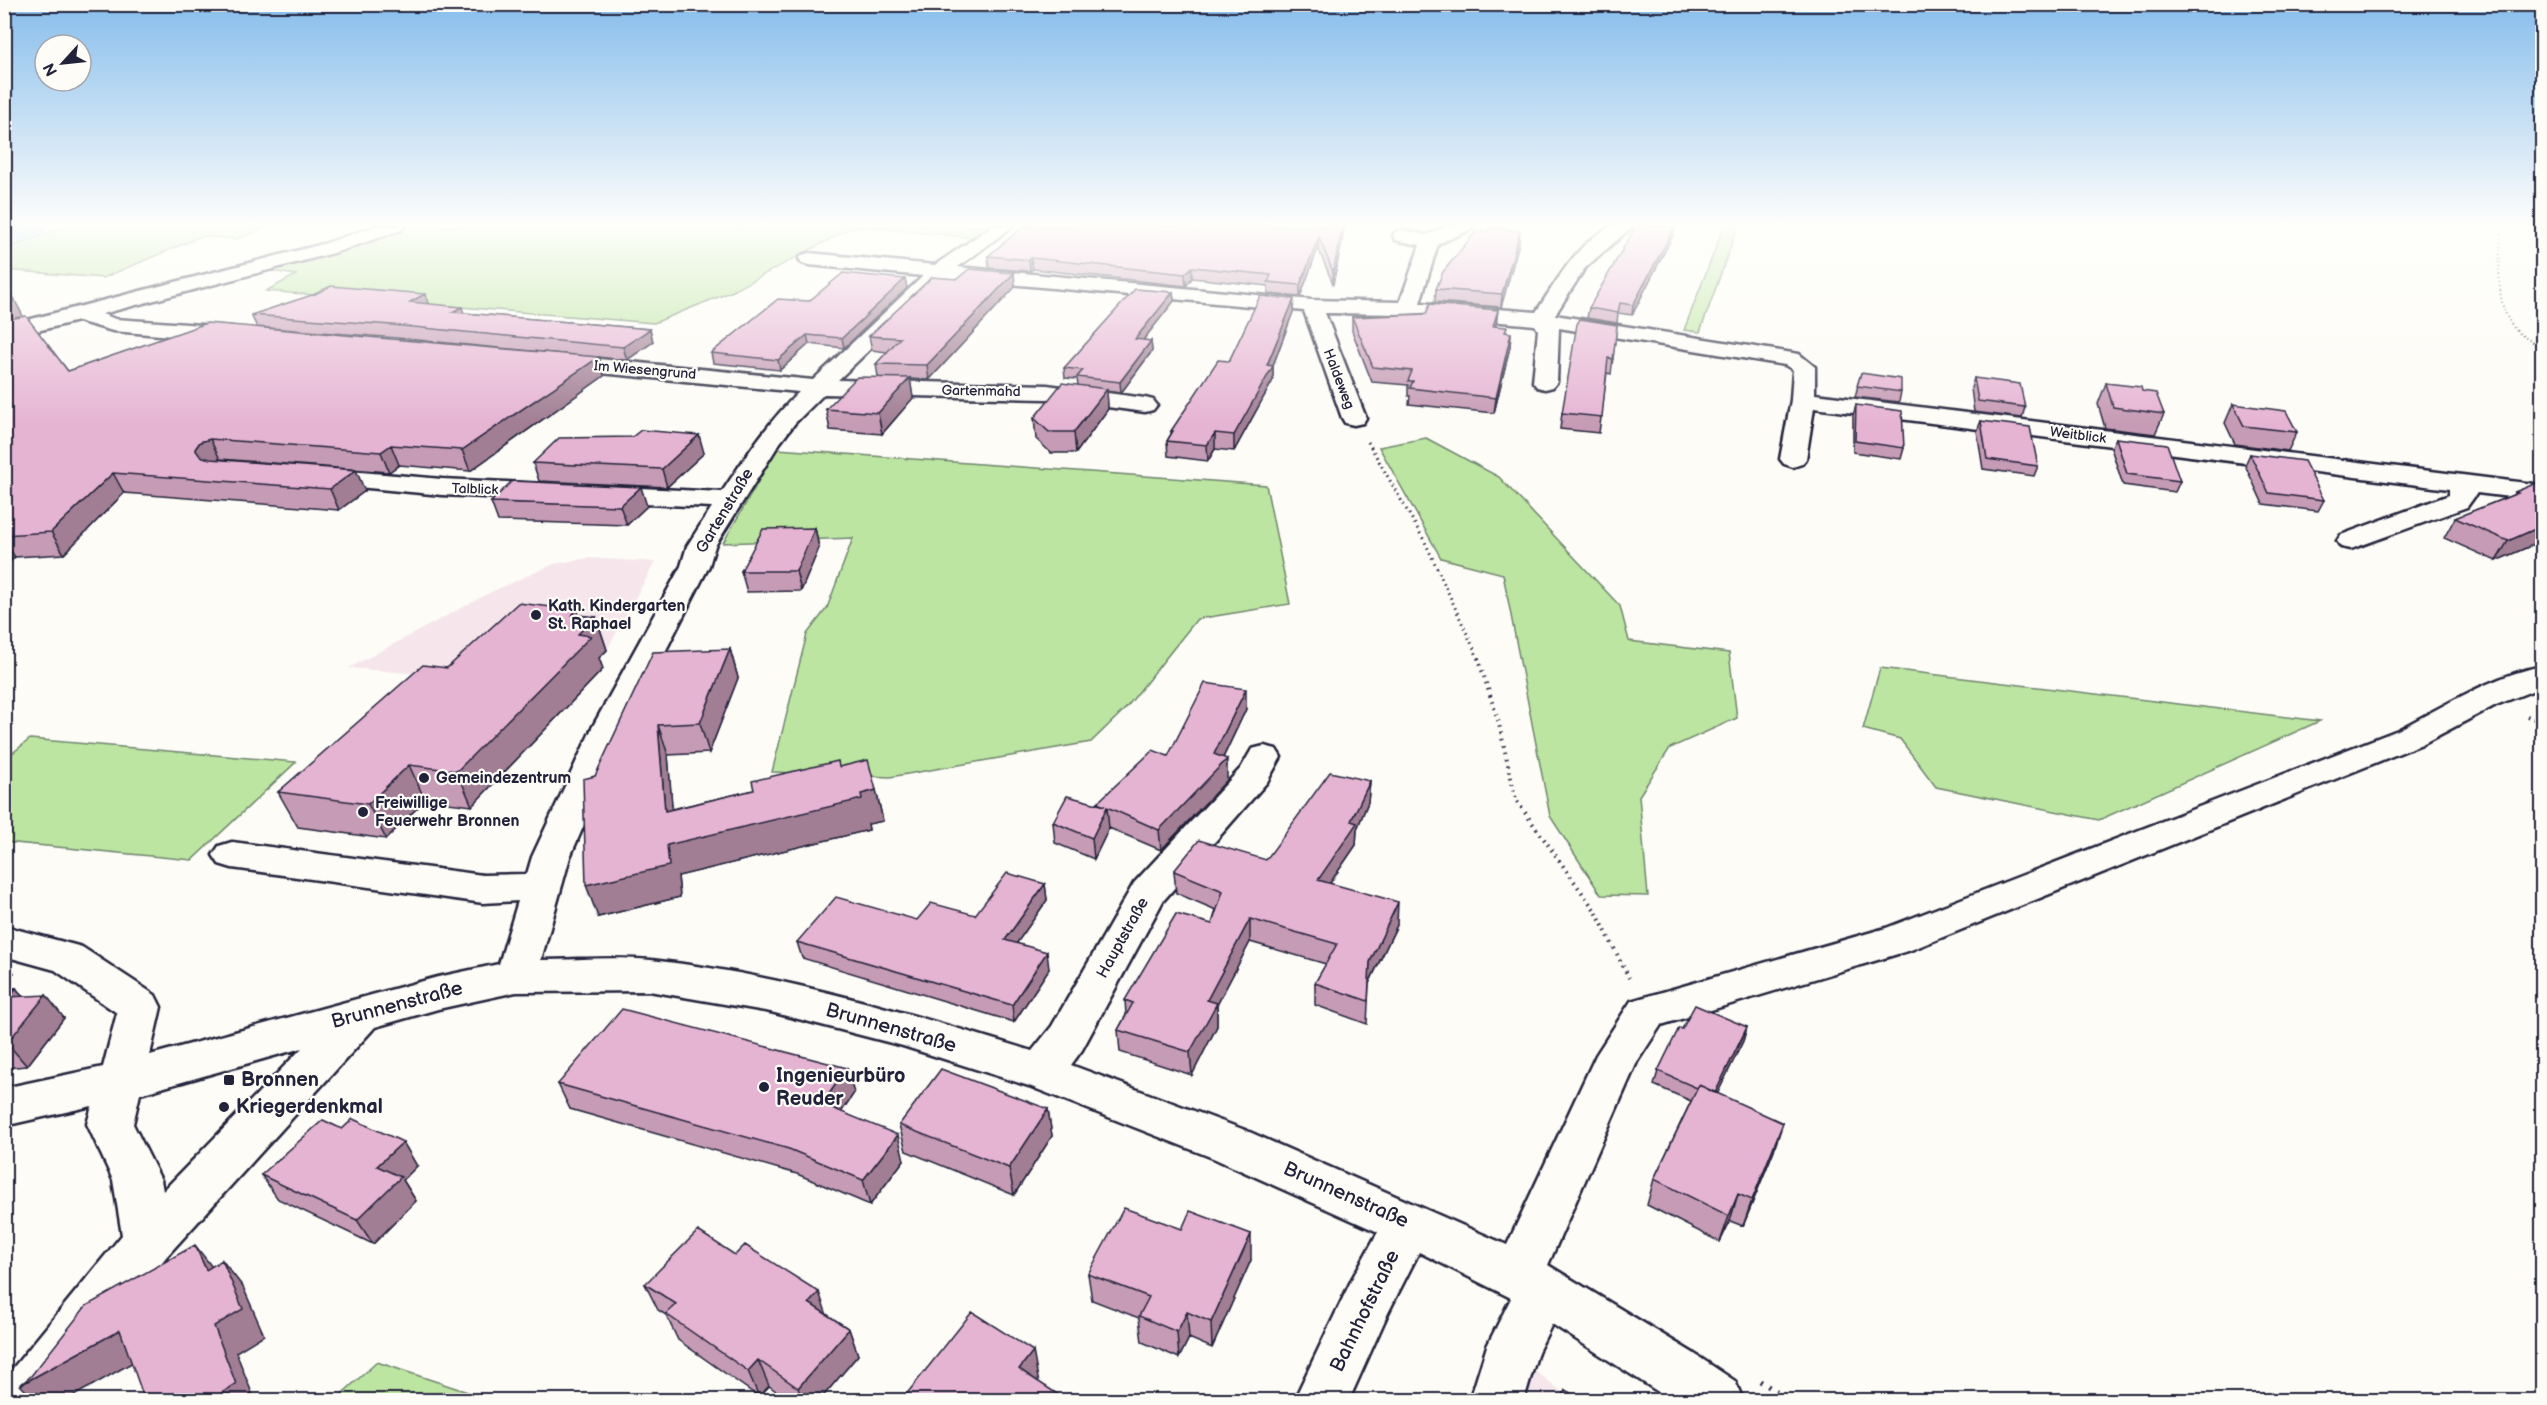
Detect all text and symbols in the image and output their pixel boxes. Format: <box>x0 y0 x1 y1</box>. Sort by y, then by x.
north arrow <box>33 33 93 93</box>
text: N <box>40 59 62 79</box>
street label: Haldeweg <box>1320 346 1358 412</box>
street label: Im Wiesengrund <box>593 357 697 383</box>
street label: Gartenmahd <box>941 382 1021 400</box>
street label: Weitblick <box>2049 423 2107 447</box>
street label: Gartenstraße <box>692 465 758 557</box>
street label: Talblick <box>451 480 499 498</box>
place label: Kath. Kindergarten St. Raphael <box>548 597 685 634</box>
marker: Kath. Kindergarten St. Raphael <box>529 608 543 622</box>
place label: Gemeindezentrum <box>436 769 571 788</box>
marker: Gemeindezentrum <box>417 771 431 785</box>
place label: Freiwillige Feuerwehr Bronnen <box>375 794 519 831</box>
marker: Freiwillige Feuerwehr Bronnen <box>356 805 370 819</box>
street label: Hauptstraße <box>1093 894 1153 982</box>
street label: Brunnenstraße <box>329 976 465 1034</box>
street label: Brunnenstraße <box>823 998 959 1058</box>
place label: Ingenieurbüro Reuder <box>776 1064 905 1111</box>
place label: Bronnen <box>241 1068 319 1092</box>
marker: Bronnen <box>222 1073 236 1087</box>
marker: Ingenieurbüro Reuder <box>757 1080 771 1094</box>
place label: Kriegerdenkmal <box>236 1095 383 1119</box>
marker: Kriegerdenkmal <box>217 1100 231 1114</box>
street label: Brunnenstraße <box>1279 1157 1413 1233</box>
street label: Bahnhofstraße <box>1325 1246 1405 1376</box>

